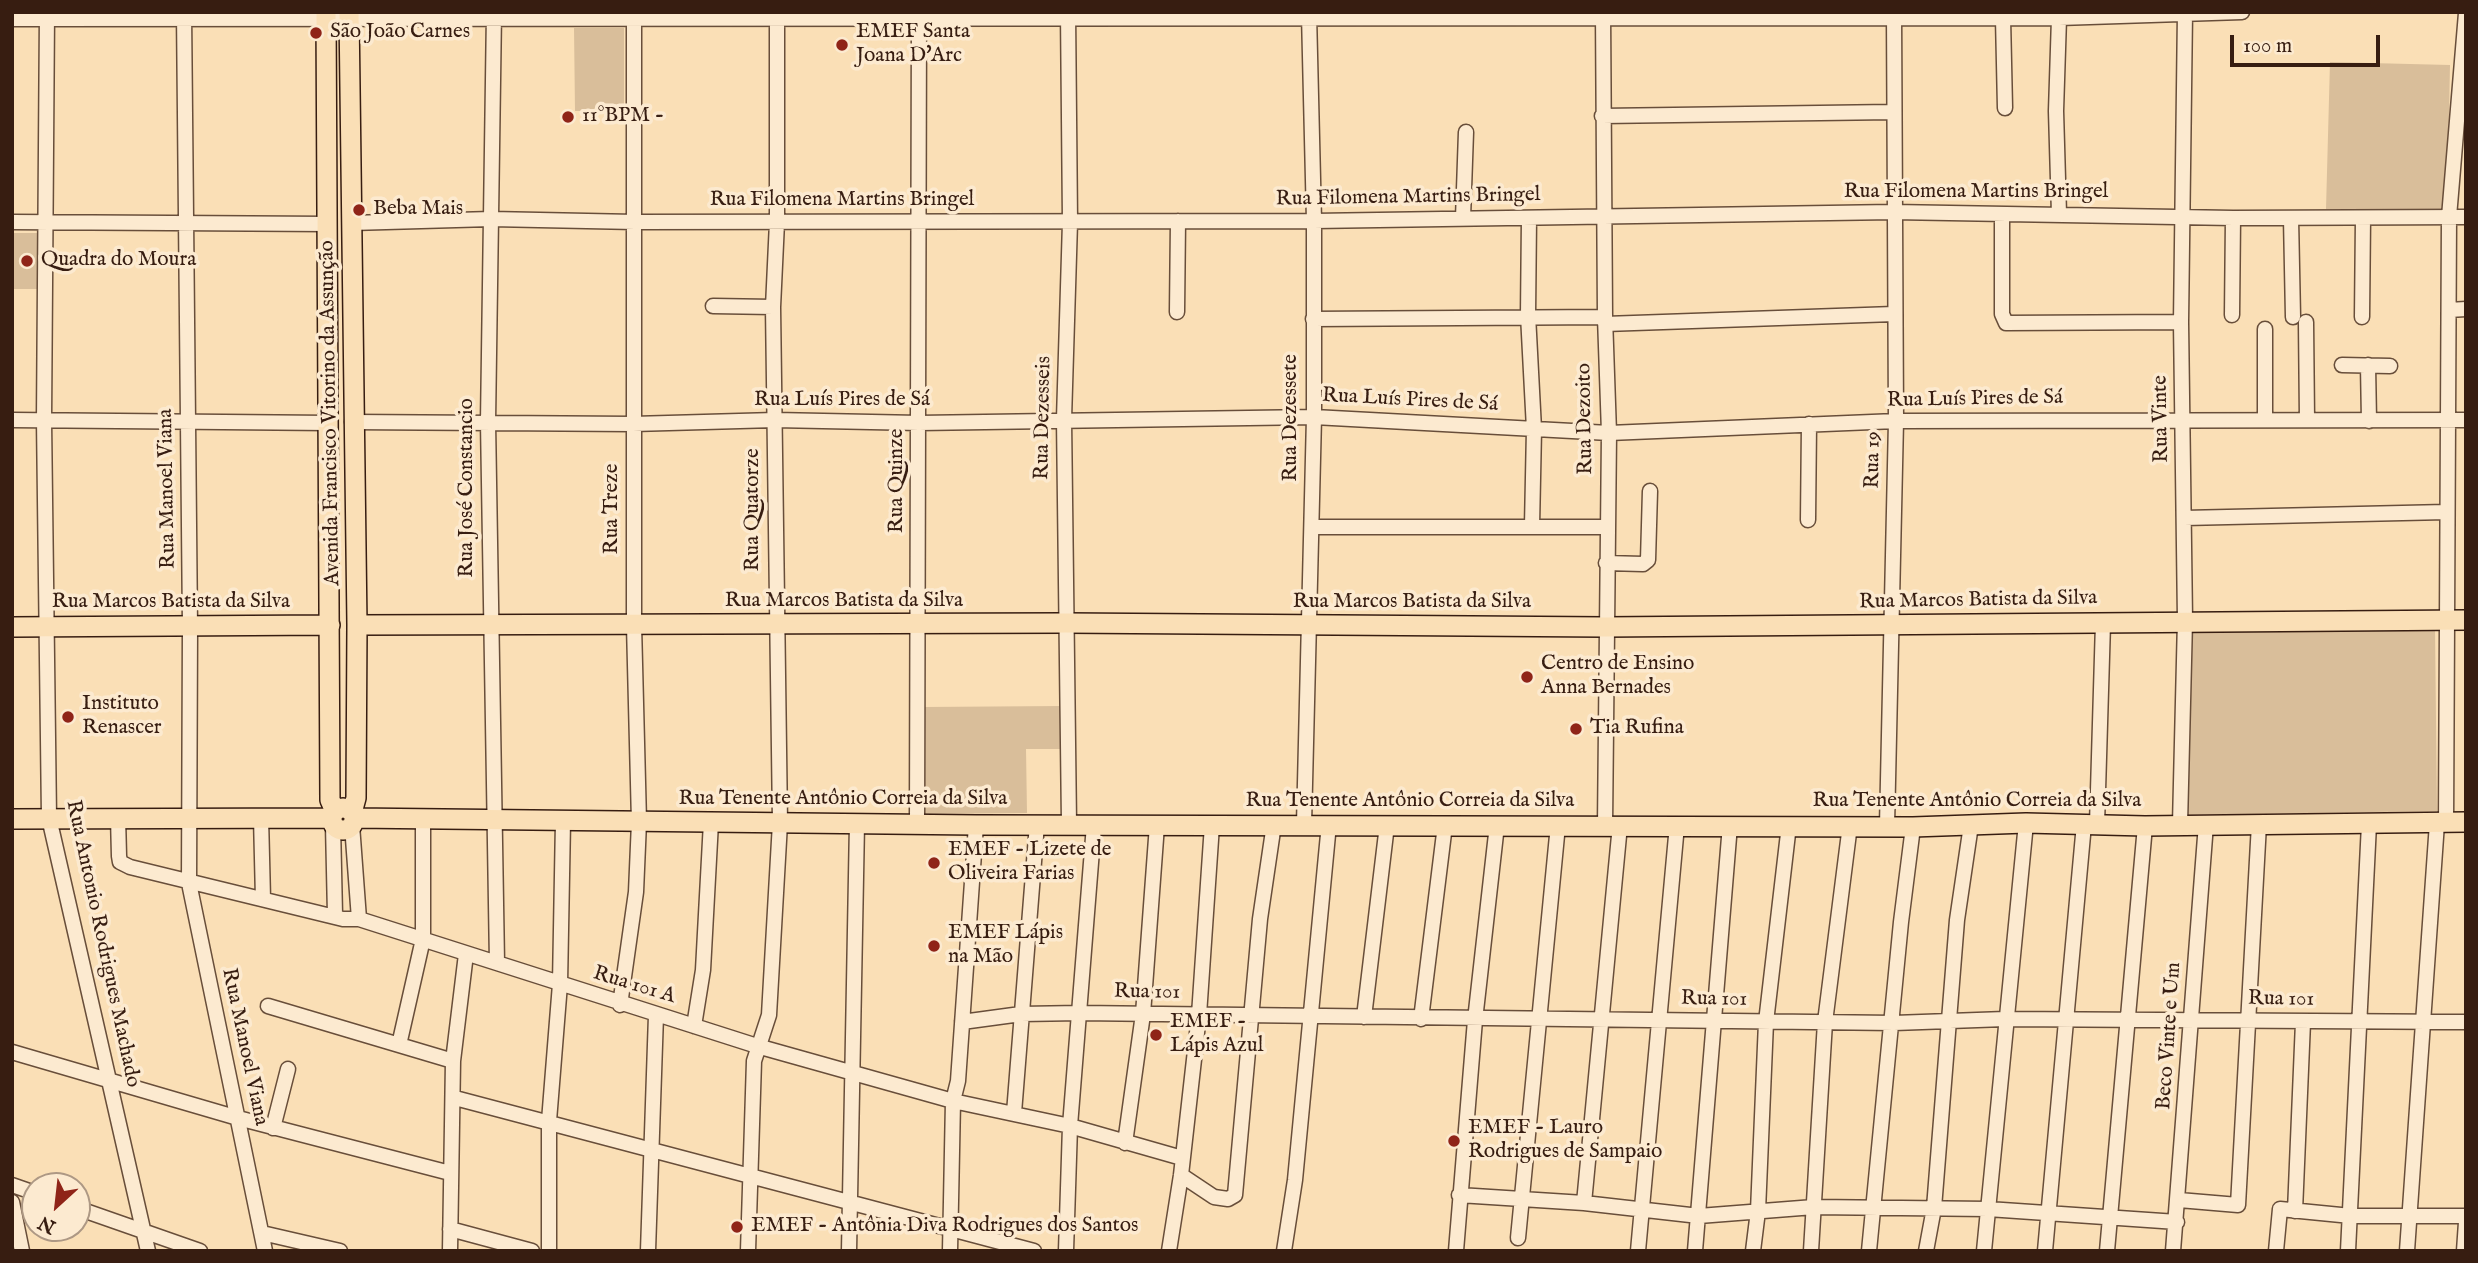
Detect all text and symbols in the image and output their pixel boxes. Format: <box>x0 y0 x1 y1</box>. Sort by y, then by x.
place label: São João Carnes <box>330 20 470 46</box>
place label: EMEF Santa Joana D'Arc <box>856 20 970 70</box>
scale bar <box>2233 21 2384 65</box>
marker: São João Carnes <box>308 25 324 41</box>
text: 100 m <box>2243 33 2292 60</box>
marker: EMEF Santa Joana D'Arc <box>834 37 850 53</box>
place label: 11°BPM - <box>582 104 664 130</box>
marker: 11°BPM - <box>560 109 576 125</box>
street label: Rua Filomena Martins Bringel <box>1844 180 2108 206</box>
street label: Rua Filomena Martins Bringel <box>1275 183 1541 213</box>
street label: Rua Filomena Martins Bringel <box>710 188 974 214</box>
place label: Beba Mais <box>373 197 463 223</box>
marker: Beba Mais <box>351 202 367 218</box>
street label: Avenida Francisco Vitorino da Assunção <box>315 240 347 586</box>
place label: Quadra do Moura <box>41 248 196 274</box>
marker: Quadra do Moura <box>19 253 35 269</box>
street label: Rua Dezessete <box>1279 354 1305 482</box>
street label: Rua Dezesseis <box>1030 356 1058 480</box>
street label: Rua Dezoito <box>1572 363 1600 475</box>
street label: Rua Vinte <box>2149 375 2175 463</box>
street label: Rua Luís Pires de Sá <box>1321 384 1499 418</box>
street label: Rua Luís Pires de Sá <box>1887 386 2063 414</box>
street label: Rua Luís Pires de Sá <box>754 388 930 414</box>
street label: Rua José Constancio <box>455 398 481 578</box>
street label: Rua Manoel Viana <box>154 409 182 569</box>
street label: Rua Quinze <box>885 429 911 533</box>
street label: Rua 19 <box>1861 431 1887 489</box>
street label: Rua Quatorze <box>741 448 767 572</box>
street label: Rua Treze <box>600 464 626 554</box>
street label: Rua Marcos Batista da Silva <box>1859 586 2097 616</box>
street label: Rua Marcos Batista da Silva <box>725 589 963 615</box>
street label: Rua Marcos Batista da Silva <box>52 590 290 616</box>
street label: Rua Marcos Batista da Silva <box>1293 590 1531 616</box>
place label: Centro de Ensino Anna Bernades <box>1541 652 1694 702</box>
marker: Centro de Ensino Anna Bernades <box>1519 669 1535 685</box>
place label: Instituto Renascer <box>82 692 162 742</box>
marker: Instituto Renascer <box>60 709 76 725</box>
place label: Tia Rufina <box>1590 716 1684 742</box>
marker: Tia Rufina <box>1568 721 1584 737</box>
street label: Rua Tenente Antônio Correia da Silva <box>679 787 1007 813</box>
street label: Rua Tenente Antônio Correia da Silva <box>1246 789 1574 815</box>
street label: Rua Tenente Antônio Correia da Silva <box>1813 789 2141 815</box>
street label: Rua Antonio Rodrigues Machado <box>59 798 145 1090</box>
place label: EMEF - Lizete de Oliveira Farias <box>948 838 1111 888</box>
marker: EMEF - Lizete de Oliveira Farias <box>926 855 942 871</box>
place label: EMEF Lápis na Mão <box>948 921 1063 971</box>
marker: EMEF Lápis na Mão <box>926 938 942 954</box>
street label: Beco Vinte e Um <box>2152 961 2188 1111</box>
street label: Rua 101 A <box>590 962 678 1010</box>
street label: Rua Manoel Viana <box>215 966 273 1128</box>
street label: Rua 101 <box>1114 980 1180 1006</box>
street label: Rua 101 <box>1681 987 1747 1013</box>
street label: Rua 101 <box>2248 987 2314 1013</box>
place label: EMEF - Lápis Azul <box>1170 1010 1263 1060</box>
marker: EMEF - Lápis Azul <box>1148 1027 1164 1043</box>
place label: EMEF - Lauro Rodrigues de Sampaio <box>1468 1116 1662 1166</box>
marker: EMEF - Lauro Rodrigues de Sampaio <box>1446 1133 1462 1149</box>
north arrow <box>21 1172 91 1242</box>
text: N <box>35 1210 60 1238</box>
place label: EMEF - Antônia Diva Rodrigues dos Santos <box>751 1214 1138 1240</box>
marker: EMEF - Antônia Diva Rodrigues dos Santos <box>729 1219 745 1235</box>

